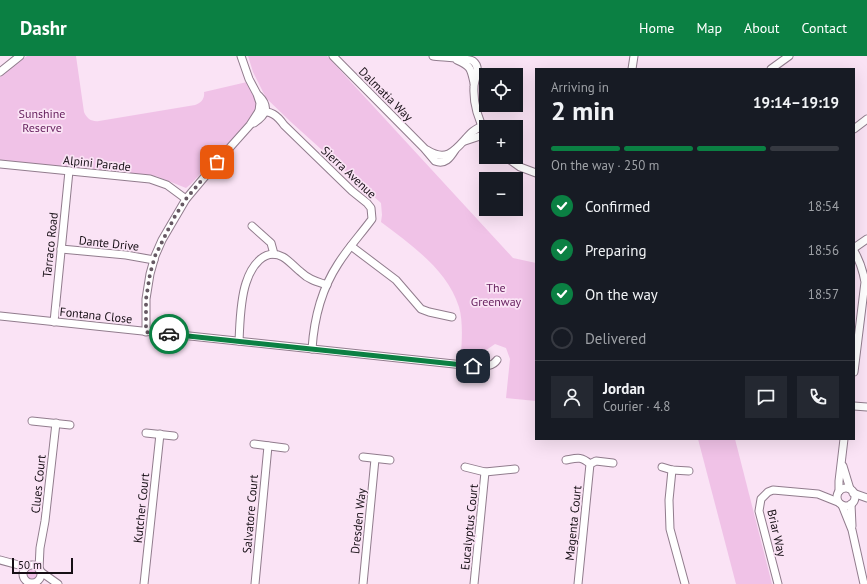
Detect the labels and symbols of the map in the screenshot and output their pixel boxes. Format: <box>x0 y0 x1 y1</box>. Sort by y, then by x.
street label: Dalmatia Way <box>356 64 416 124</box>
park label: Sunshine Reserve <box>19 106 65 135</box>
street label: Sierra Avenue <box>318 143 380 201</box>
pin <box>200 145 234 179</box>
street label: Alpini Parade <box>62 152 132 174</box>
street label: Tarraco Road <box>39 212 61 278</box>
street label: Dante Drive <box>78 232 140 254</box>
park label: The Greenway <box>471 280 522 309</box>
street label: Fontana Close <box>59 304 133 326</box>
courier <box>149 314 189 354</box>
pin <box>456 349 490 383</box>
street label: Clues Court <box>27 454 49 514</box>
street label: Kutcher Court <box>130 472 152 544</box>
street label: Salvatore Court <box>239 474 261 554</box>
street label: Eucalyptus Court <box>457 483 481 571</box>
street label: Magenta Court <box>562 485 584 561</box>
street label: Dresden Way <box>347 487 369 555</box>
street label: Briar Way <box>764 508 790 559</box>
scale bar <box>12 556 73 575</box>

